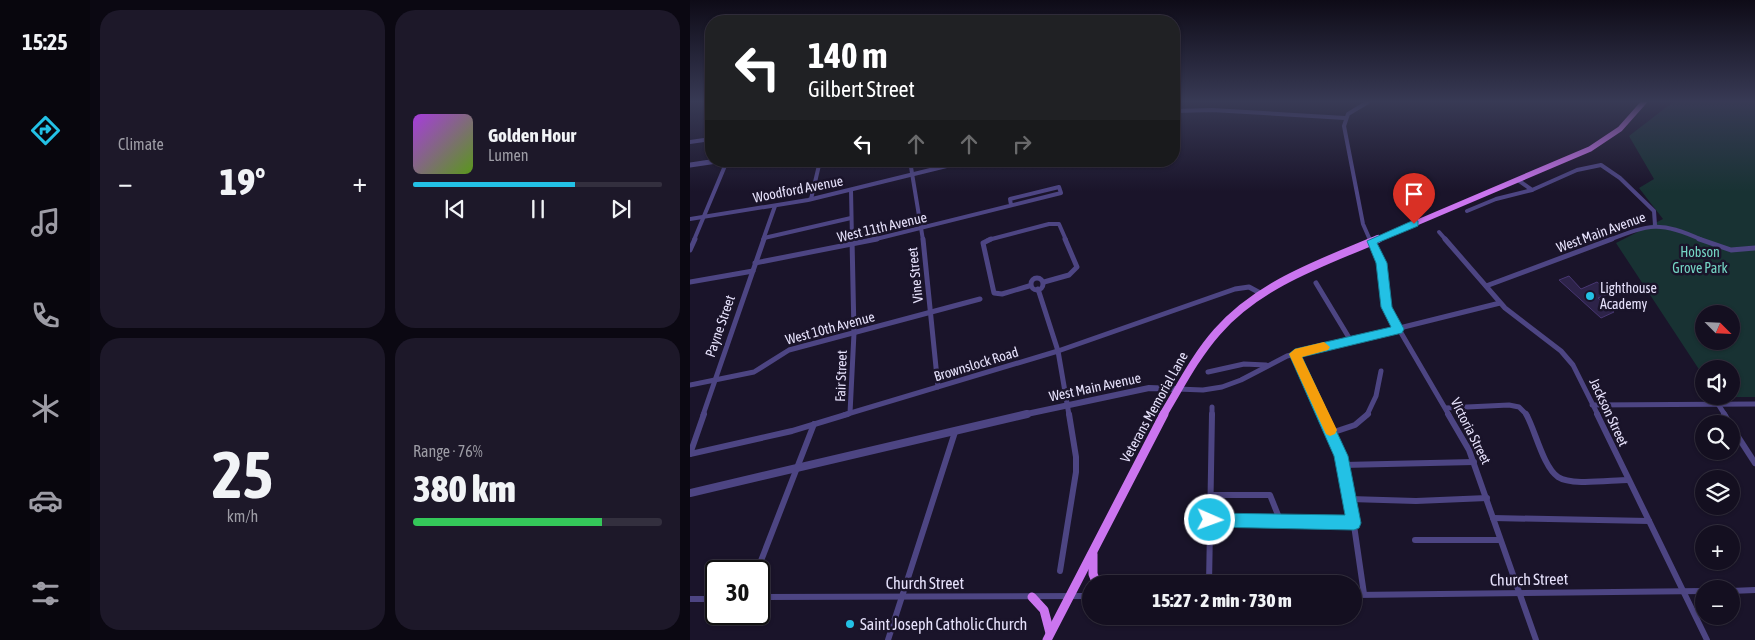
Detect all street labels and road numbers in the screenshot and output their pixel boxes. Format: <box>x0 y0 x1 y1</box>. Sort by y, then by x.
street label: Woodford Avenue <box>752 172 844 206</box>
street label: West Main Avenue <box>1554 208 1648 256</box>
street label: West 11th Avenue <box>836 209 928 245</box>
street label: Vine Street <box>904 246 926 304</box>
street label: Payne Street <box>702 293 738 359</box>
street label: West 10th Avenue <box>784 308 876 348</box>
street label: Brownslock Road <box>932 344 1020 384</box>
street label: Veterans Memorial Lane <box>1117 349 1191 465</box>
street label: Fair Street <box>832 350 850 402</box>
street label: West Main Avenue <box>1048 369 1142 405</box>
street label: Jackson Street <box>1586 375 1632 449</box>
street label: Victoria Street <box>1447 395 1495 467</box>
street label: Church Street <box>1490 569 1569 589</box>
street label: Church Street <box>886 574 965 592</box>

